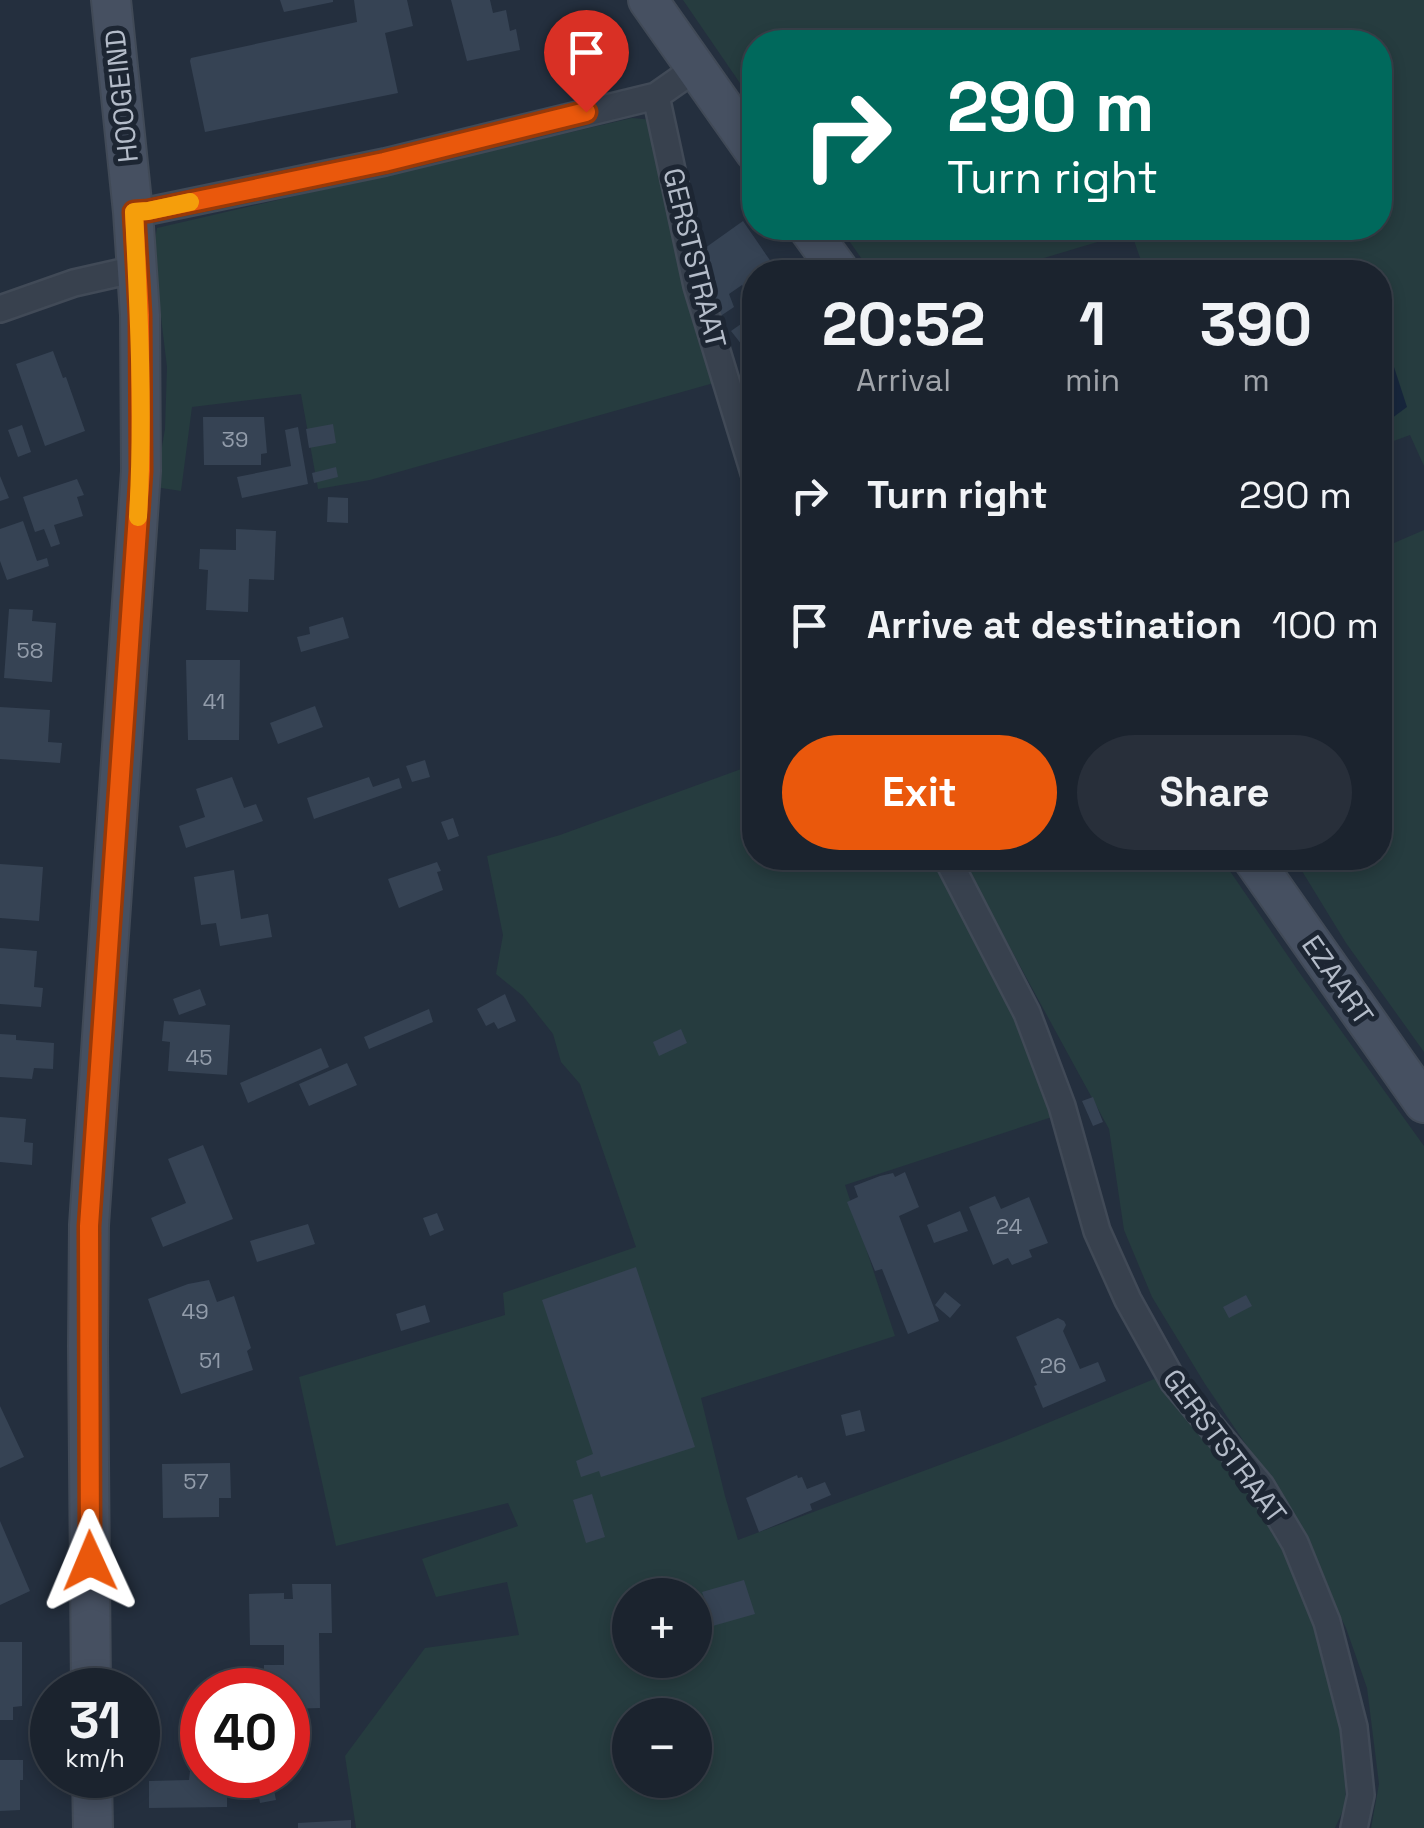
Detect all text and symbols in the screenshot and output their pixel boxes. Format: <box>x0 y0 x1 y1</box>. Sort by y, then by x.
pin <box>544 10 629 113</box>
icon: arrive <box>559 25 614 80</box>
street label: HOOGEIND <box>96 27 146 165</box>
text: 290 m <box>947 62 1154 151</box>
icon: right <box>782 70 912 200</box>
text: Turn right <box>947 149 1158 206</box>
street label: GERSTSTRAAT <box>655 164 735 352</box>
text: 20:52 <box>822 286 985 363</box>
text: 1 <box>1079 286 1106 363</box>
text: 390 <box>1200 286 1312 363</box>
text: Arrival <box>856 360 951 400</box>
text: min <box>1065 360 1120 400</box>
text: m <box>1242 360 1270 400</box>
house number: 39 <box>222 425 248 453</box>
icon: right <box>782 468 837 523</box>
text: Turn right <box>867 471 1048 519</box>
text: 290 m <box>1239 471 1352 519</box>
icon: arrive <box>782 598 837 653</box>
text: Arrive at destination <box>867 601 1242 649</box>
text: 100 m <box>1272 601 1379 649</box>
house number: 58 <box>17 636 43 664</box>
house number: 41 <box>203 687 225 715</box>
button: Exit <box>782 735 1057 850</box>
button: Share <box>1077 735 1352 850</box>
street label: EZAART <box>1294 928 1382 1032</box>
house number: 45 <box>186 1043 212 1071</box>
house number: 24 <box>996 1212 1022 1240</box>
house number: 49 <box>181 1297 209 1325</box>
house number: 51 <box>199 1346 221 1374</box>
house number: 26 <box>1040 1351 1066 1379</box>
street label: GERSTSTRAAT <box>1155 1362 1295 1530</box>
house number: 57 <box>183 1467 209 1495</box>
position arrow <box>38 1509 142 1613</box>
map controls <box>612 1578 712 1798</box>
button: + <box>612 1578 712 1678</box>
speed limit sign: 40 <box>180 1668 310 1798</box>
text: 31 <box>69 1689 121 1753</box>
button: − <box>612 1698 712 1798</box>
text: km/h <box>65 1742 125 1774</box>

